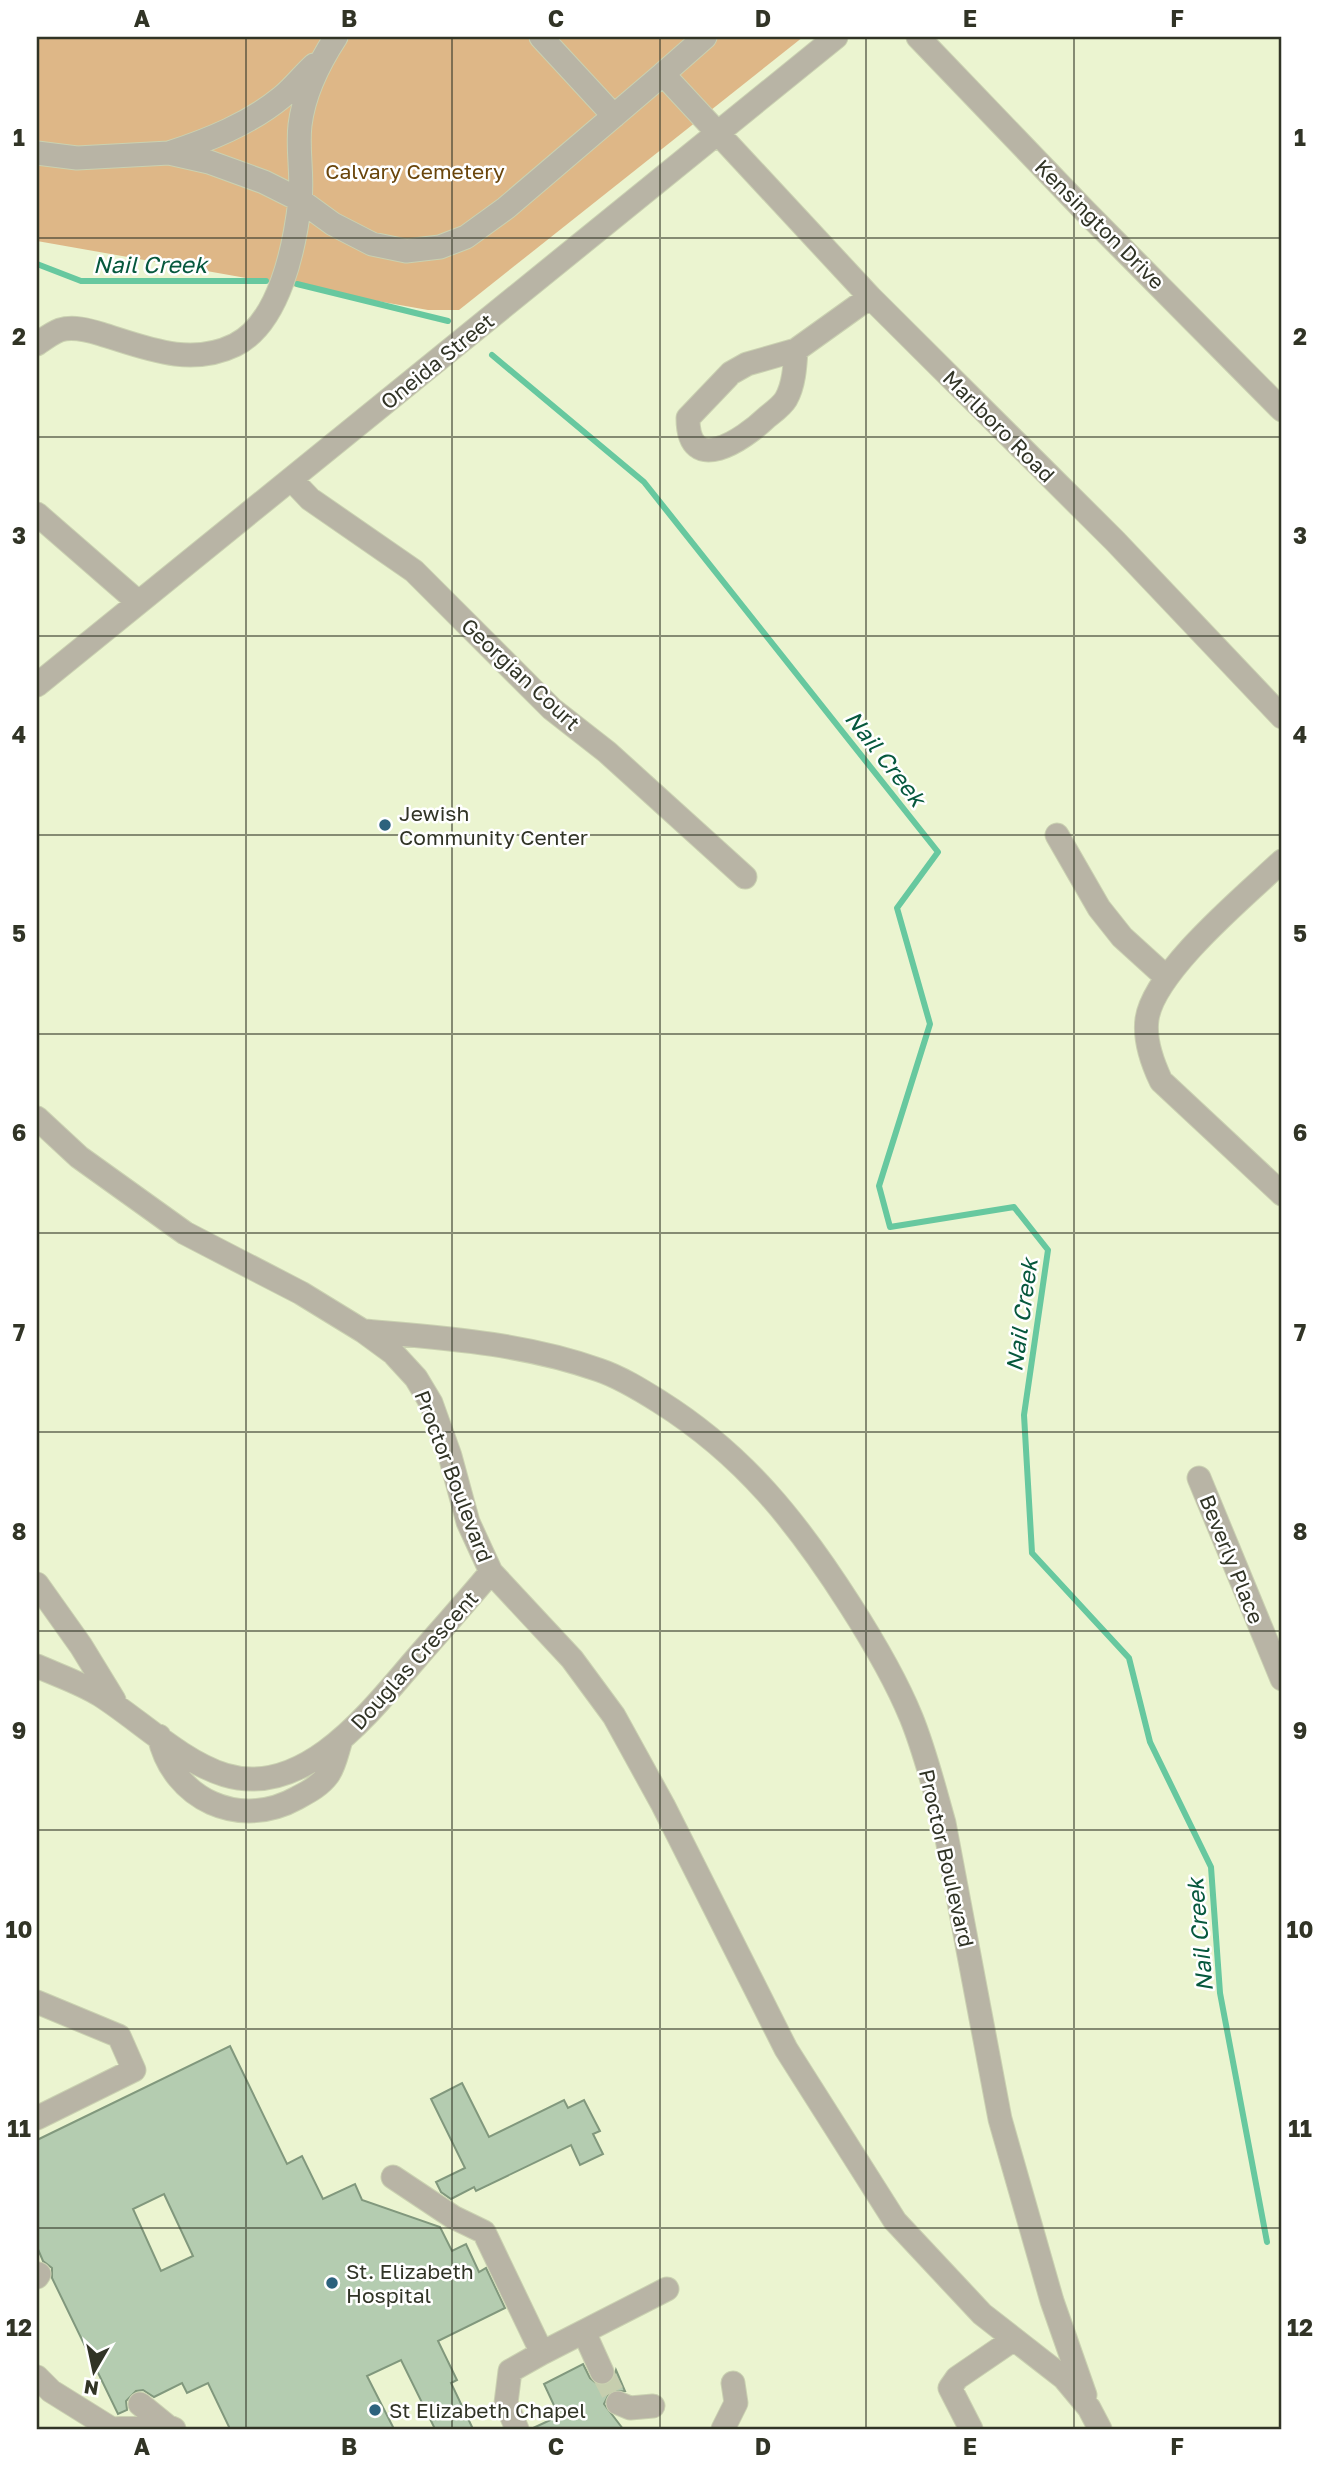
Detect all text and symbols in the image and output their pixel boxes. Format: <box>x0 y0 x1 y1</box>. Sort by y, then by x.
text: A <box>134 4 151 32</box>
text: B <box>341 4 357 32</box>
text: C <box>548 4 564 32</box>
text: D <box>755 4 771 32</box>
text: E <box>963 4 977 32</box>
text: F <box>1170 4 1184 32</box>
text: 1 <box>13 123 25 151</box>
text: 1 <box>1294 123 1306 151</box>
street label: Kensington Drive <box>1030 154 1170 294</box>
park label: Calvary Cemetery <box>325 158 505 184</box>
water label: Nail Creek <box>93 250 209 278</box>
street label: Oneida Street <box>375 307 499 415</box>
text: 2 <box>12 322 26 350</box>
text: 2 <box>1293 322 1307 350</box>
street label: Marlboro Road <box>938 365 1060 487</box>
text: 3 <box>12 521 26 549</box>
text: 3 <box>1293 521 1307 549</box>
street label: Georgian Court <box>456 612 586 736</box>
water label: Nail Creek <box>840 705 933 813</box>
text: 4 <box>12 720 26 748</box>
text: 4 <box>1293 720 1307 748</box>
place label: Jewish Community Center <box>399 800 588 850</box>
marker: Jewish Community Center <box>377 817 393 833</box>
text: 5 <box>12 919 26 947</box>
text: 5 <box>1293 919 1307 947</box>
text: 6 <box>12 1118 26 1146</box>
text: 6 <box>1293 1118 1307 1146</box>
water label: Nail Creek <box>999 1255 1043 1373</box>
text: 7 <box>13 1318 25 1346</box>
text: 7 <box>1294 1318 1306 1346</box>
street label: Proctor Boulevard <box>409 1386 499 1566</box>
street label: Beverly Place <box>1194 1491 1270 1627</box>
text: 8 <box>12 1517 26 1545</box>
text: 8 <box>1293 1517 1307 1545</box>
street label: Douglas Crescent <box>345 1585 483 1735</box>
text: 9 <box>12 1716 26 1744</box>
text: 9 <box>1293 1716 1307 1744</box>
street label: Proctor Boulevard <box>914 1767 980 1949</box>
water label: Nail Creek <box>1180 1875 1218 1993</box>
text: 10 <box>6 1915 32 1943</box>
text: 10 <box>1287 1915 1313 1943</box>
text: 11 <box>7 2114 31 2142</box>
text: 11 <box>1288 2114 1312 2142</box>
place label: St. Elizabeth Hospital <box>346 2258 474 2308</box>
marker: St. Elizabeth Hospital <box>324 2275 340 2291</box>
text: 12 <box>6 2313 32 2341</box>
text: 12 <box>1287 2313 1313 2341</box>
north arrow <box>60 2336 130 2406</box>
text: N <box>82 2376 100 2401</box>
place label: St Elizabeth Chapel <box>389 2397 586 2423</box>
marker: St Elizabeth Chapel <box>367 2402 383 2418</box>
text: A <box>134 2432 151 2460</box>
text: B <box>341 2432 357 2460</box>
text: C <box>548 2432 564 2460</box>
text: D <box>755 2432 771 2460</box>
text: E <box>963 2432 977 2460</box>
text: F <box>1170 2432 1184 2460</box>

